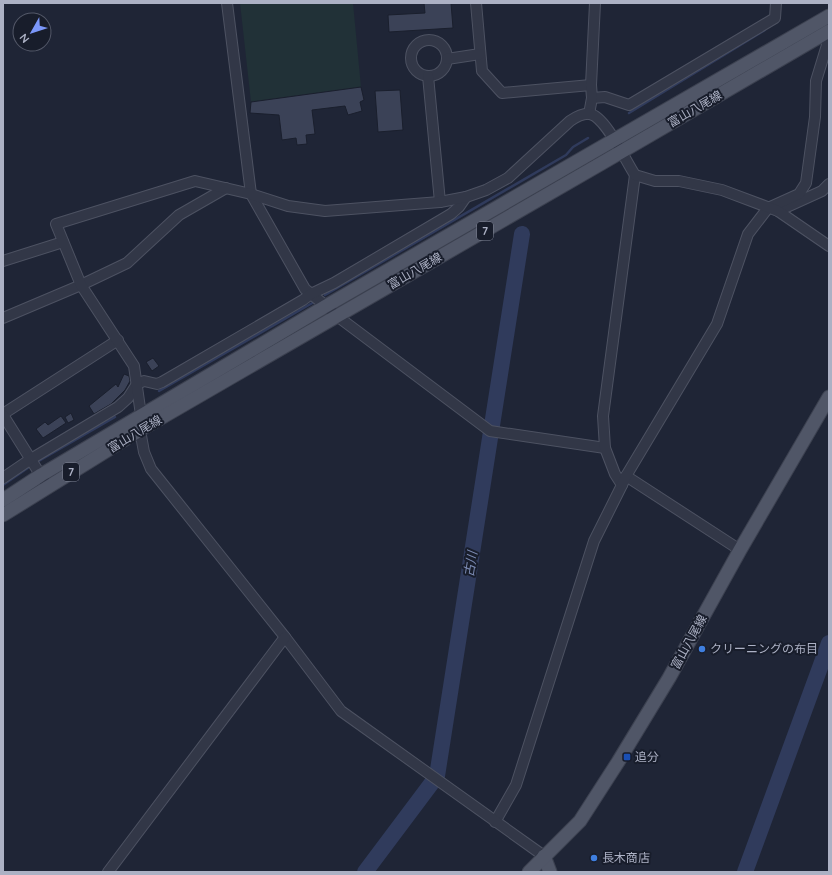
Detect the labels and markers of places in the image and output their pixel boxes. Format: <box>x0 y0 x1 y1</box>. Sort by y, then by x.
place label: クリーニングの布目 <box>710 641 818 656</box>
marker: クリーニングの布目 <box>697 644 707 654</box>
place label: 追分 <box>635 749 659 764</box>
marker: 追分 <box>622 752 632 762</box>
place label: 長木商店 <box>602 850 650 865</box>
marker: 長木商店 <box>589 853 599 863</box>

